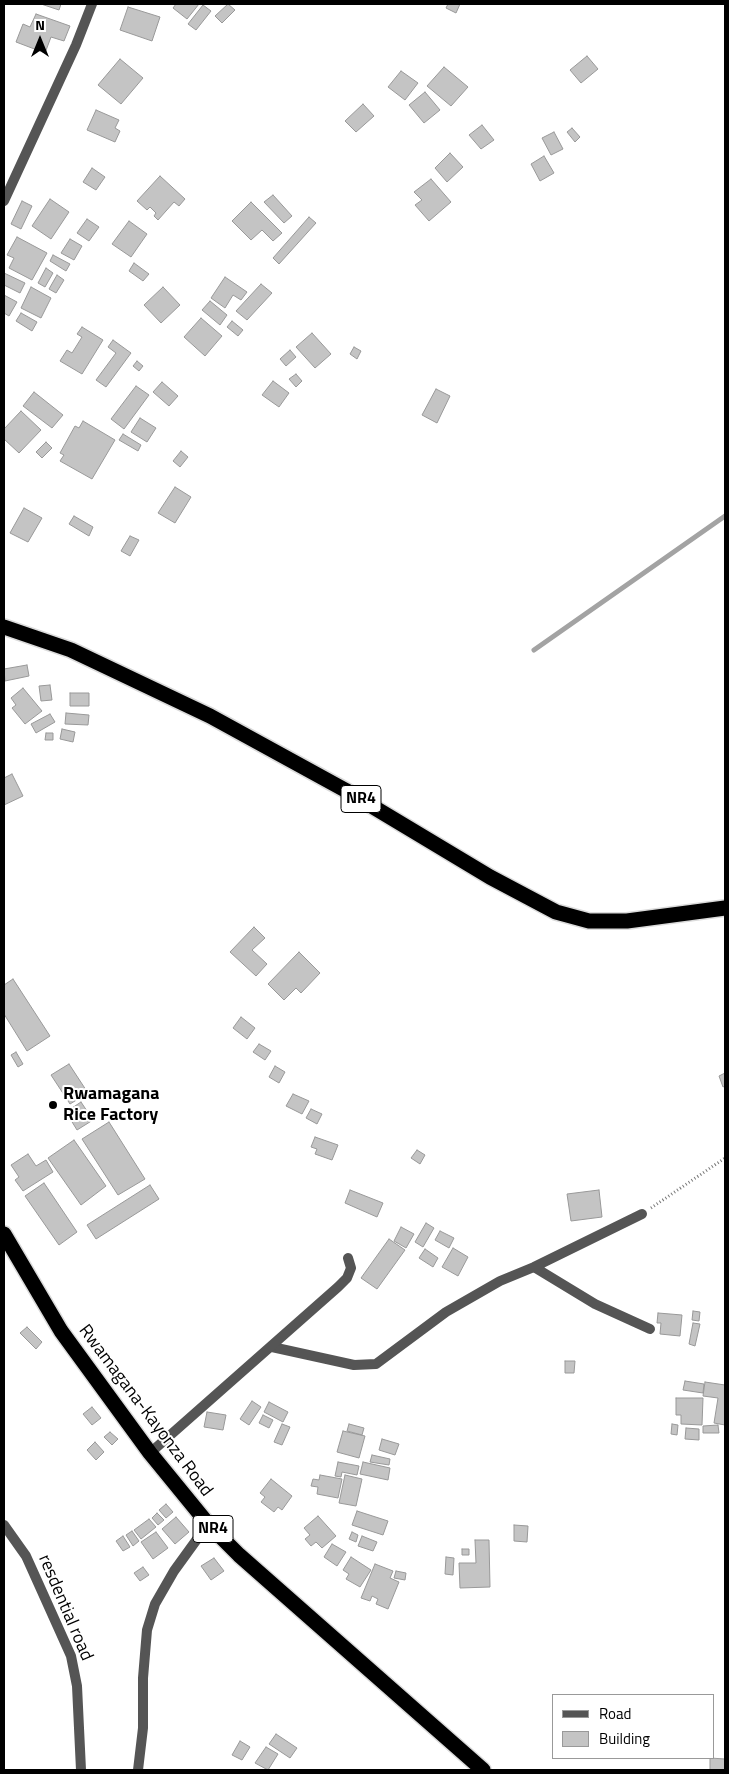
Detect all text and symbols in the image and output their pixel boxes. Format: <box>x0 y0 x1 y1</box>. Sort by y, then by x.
text: N <box>35 14 45 35</box>
north arrow <box>15 15 65 65</box>
road number: NR4 <box>341 786 381 812</box>
place label: Rwamagana Rice Factory <box>63 1084 160 1126</box>
marker: Rwamagana Rice Factory <box>47 1099 59 1111</box>
street label: Rwamagana-Kayonza Road <box>73 1321 217 1501</box>
road number: NR4 <box>193 1516 233 1542</box>
street label: resdential road <box>33 1552 97 1664</box>
legend <box>552 1694 714 1759</box>
text: Road <box>599 1702 631 1725</box>
text: Building <box>599 1727 650 1750</box>

